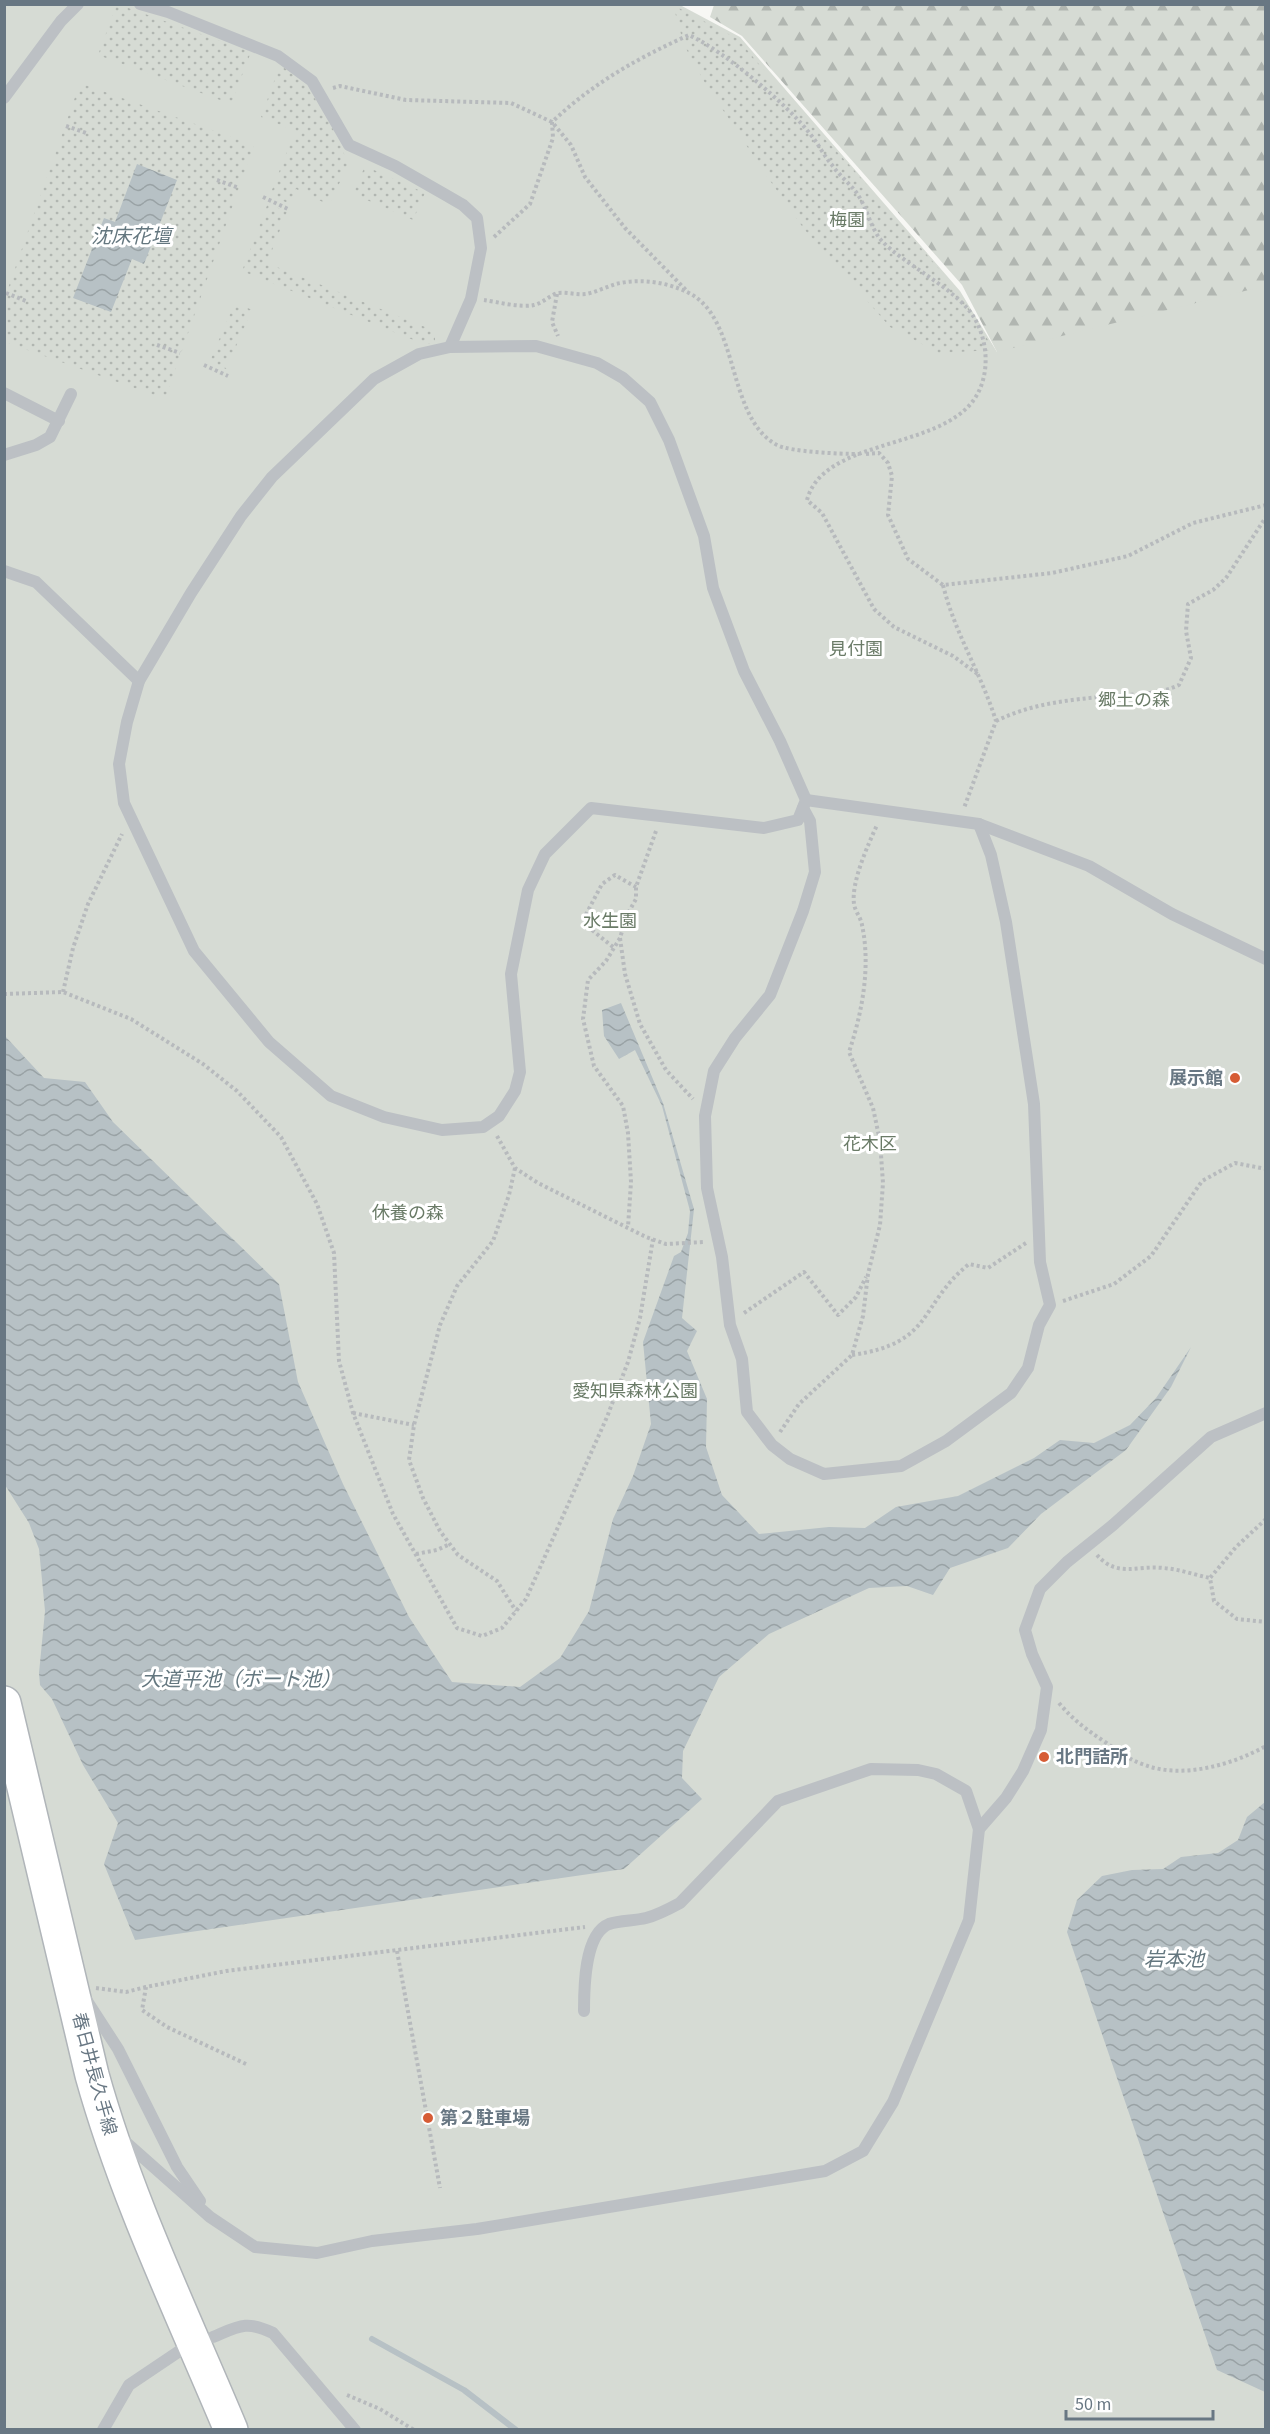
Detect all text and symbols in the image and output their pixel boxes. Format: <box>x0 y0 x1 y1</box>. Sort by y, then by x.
park label: 梅園 <box>829 208 865 233</box>
water label: 沈床花壇 <box>91 223 174 251</box>
park label: 見付園 <box>829 637 883 662</box>
park label: 郷土の森 <box>1098 688 1170 713</box>
park label: 水生園 <box>583 909 637 934</box>
place label: 展示館 <box>1169 1066 1223 1091</box>
marker: 展示館 <box>1228 1071 1242 1085</box>
park label: 花木区 <box>843 1132 897 1157</box>
park label: 休養の森 <box>372 1201 444 1226</box>
park label: 愛知県森林公園 <box>572 1379 698 1404</box>
water label: 大道平池（ボート池） <box>141 1666 341 1694</box>
place label: 北門詰所 <box>1056 1745 1128 1770</box>
marker: 北門詰所 <box>1037 1750 1051 1764</box>
water label: 岩本池 <box>1144 1946 1206 1974</box>
street label: 春日井長久手線 <box>66 2010 122 2138</box>
place label: 第２駐車場 <box>440 2106 530 2131</box>
marker: 第２駐車場 <box>421 2111 435 2125</box>
scale bar <box>1066 2383 1213 2421</box>
text: 50 m <box>1075 2392 1111 2417</box>

